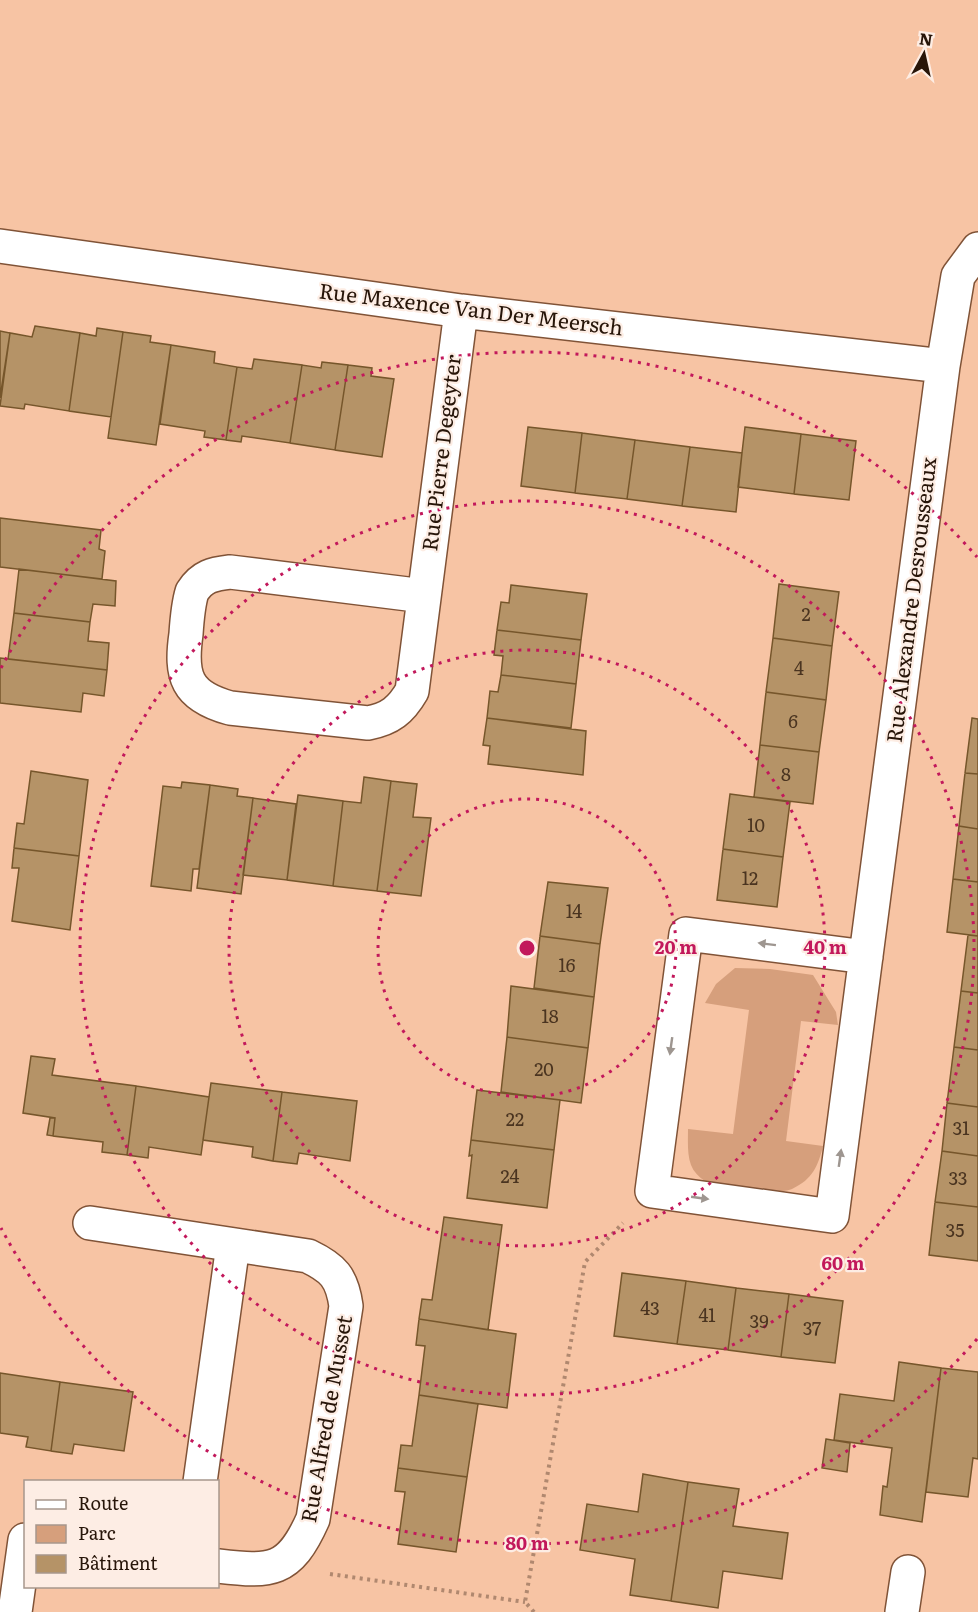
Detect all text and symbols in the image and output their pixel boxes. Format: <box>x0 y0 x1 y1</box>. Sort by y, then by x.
north arrow <box>894 24 954 84</box>
text: N <box>918 25 935 51</box>
street label: Rue Maxence Van Der Meersch <box>317 273 625 342</box>
street label: Rue Pierre Degeyter <box>412 353 467 553</box>
street label: Rue Alexandre Desrousseaux <box>877 455 942 744</box>
house number: 2 <box>801 600 811 627</box>
house number: 4 <box>794 654 804 681</box>
house number: 6 <box>788 707 798 734</box>
house number: 8 <box>781 760 791 787</box>
house number: 10 <box>747 811 765 838</box>
house number: 12 <box>742 864 758 891</box>
house number: 14 <box>566 897 582 924</box>
text: 20 m <box>655 933 697 960</box>
text: 40 m <box>803 933 847 960</box>
centre of rings <box>517 938 537 958</box>
one-way arrow <box>757 940 776 949</box>
house number: 16 <box>559 951 576 978</box>
house number: 18 <box>541 1002 559 1029</box>
one-way arrow <box>667 1037 676 1056</box>
house number: 20 <box>534 1055 554 1082</box>
house number: 22 <box>506 1105 524 1132</box>
house number: 31 <box>952 1114 970 1141</box>
one-way arrow <box>835 1148 844 1167</box>
house number: 24 <box>500 1162 520 1189</box>
house number: 33 <box>949 1164 967 1191</box>
one-way arrow <box>691 1193 710 1203</box>
house number: 35 <box>946 1216 964 1243</box>
text: 60 m <box>821 1249 865 1276</box>
house number: 43 <box>640 1294 660 1321</box>
house number: 41 <box>698 1301 716 1328</box>
house number: 39 <box>749 1307 769 1334</box>
street label: Rue Alfred de Musset <box>291 1312 358 1525</box>
house number: 37 <box>803 1314 821 1341</box>
legend <box>24 1480 219 1588</box>
text: Route <box>78 1489 128 1516</box>
text: Parc <box>78 1519 116 1546</box>
text: 80 m <box>505 1529 549 1556</box>
text: Bâtiment <box>78 1549 158 1576</box>

